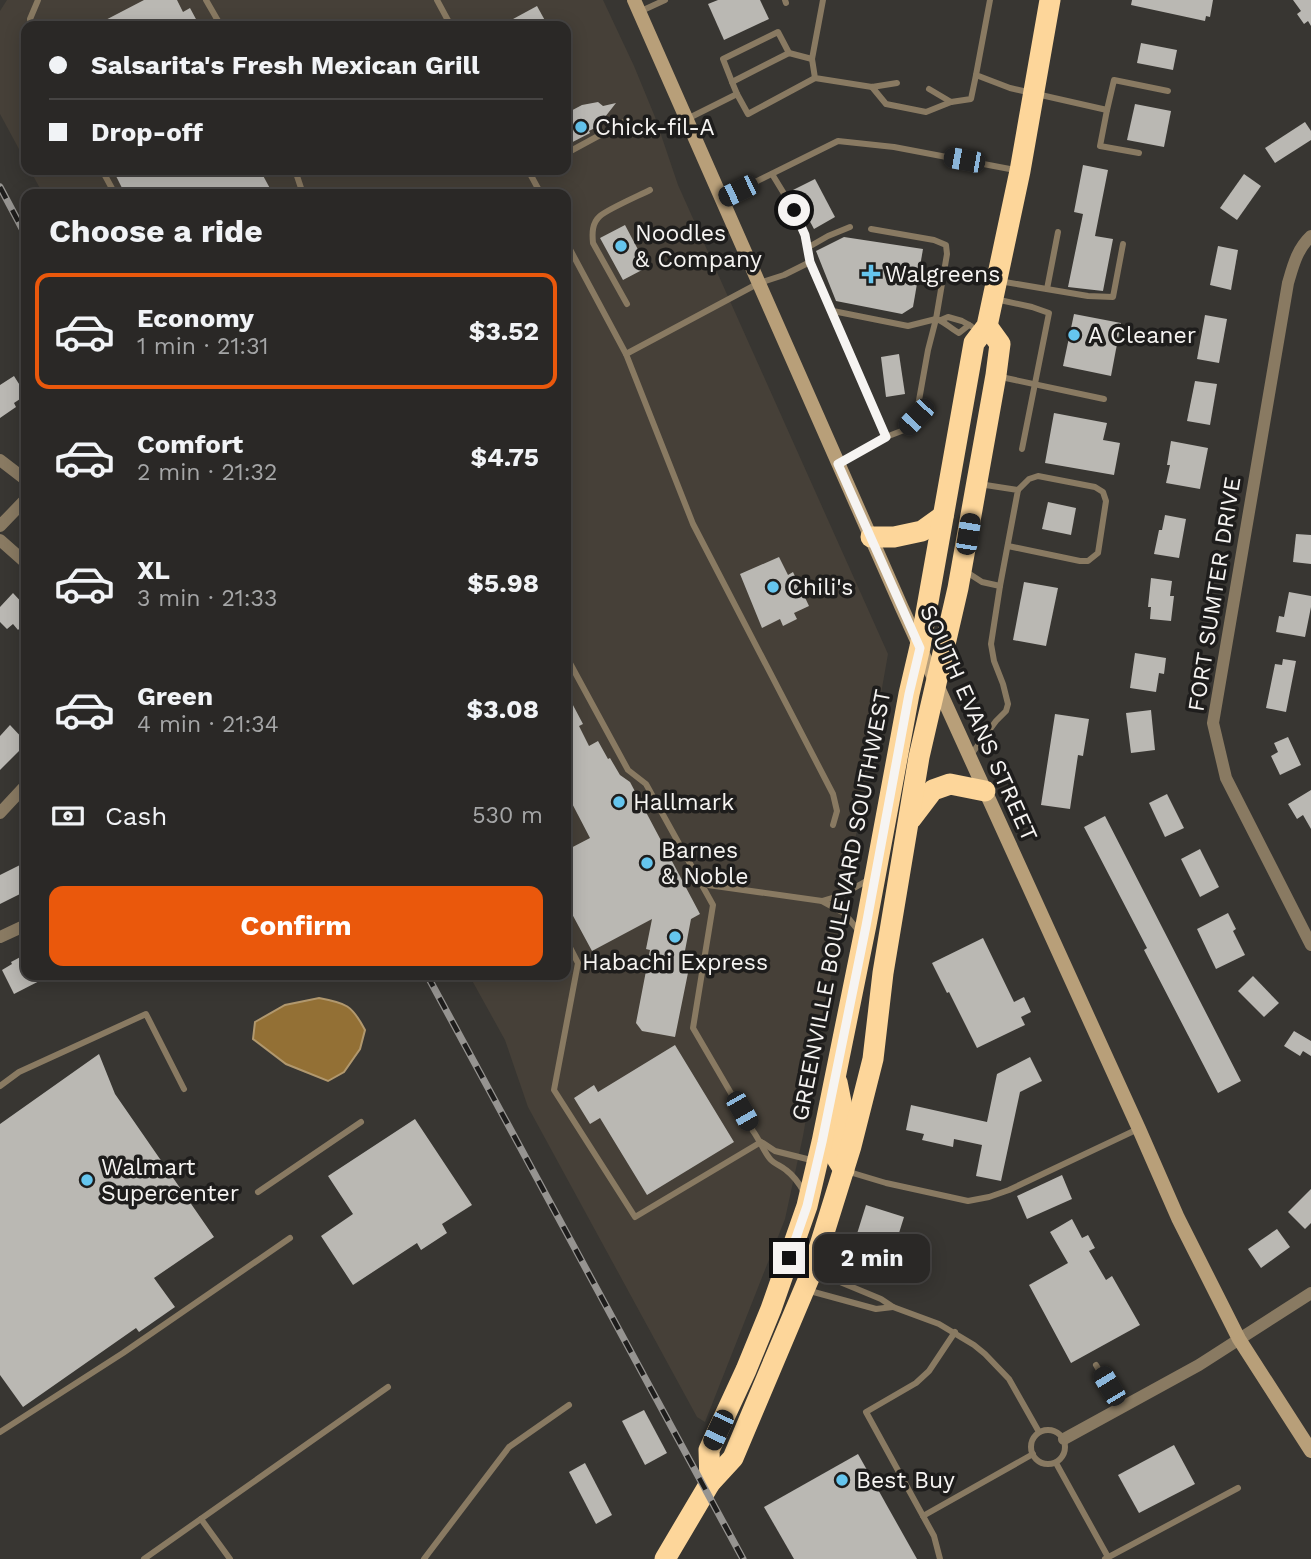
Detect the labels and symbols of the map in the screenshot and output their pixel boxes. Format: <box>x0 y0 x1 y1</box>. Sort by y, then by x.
place label: Chick-fil-A <box>595 114 715 141</box>
marker: Chick-fil-A <box>573 119 589 135</box>
car <box>942 146 987 174</box>
car <box>715 172 762 210</box>
route start <box>778 194 810 226</box>
place label: Noodles & Company <box>635 220 762 273</box>
marker: Noodles & Company <box>613 238 629 254</box>
place label: Walgreens <box>885 261 1000 288</box>
marker: Walgreens <box>863 266 879 282</box>
place label: A Cleaner <box>1088 322 1196 349</box>
marker: A Cleaner <box>1066 327 1082 343</box>
car <box>894 394 939 440</box>
street label: FORT SUMTER DRIVE <box>1183 475 1246 714</box>
car <box>955 512 982 556</box>
place label: Chili's <box>787 574 854 601</box>
marker: Chili's <box>765 579 781 595</box>
street label: SOUTH EVANS STREET <box>914 601 1043 846</box>
street label: GREENVILLE BOULEVARD SOUTHWEST <box>786 687 897 1123</box>
place label: Hallmark <box>633 789 734 816</box>
marker: Hallmark <box>611 794 627 810</box>
place label: Barnes & Noble <box>661 837 748 890</box>
marker: Barnes & Noble <box>639 855 655 871</box>
marker: Habachi Express <box>667 929 683 945</box>
place label: Habachi Express <box>582 949 768 976</box>
car <box>723 1088 762 1134</box>
place label: Walmart Supercenter <box>101 1154 239 1207</box>
marker: Walmart Supercenter <box>79 1172 95 1188</box>
callout: 2 min <box>814 1234 929 1282</box>
route end <box>773 1242 805 1274</box>
car <box>1090 1363 1129 1409</box>
car <box>700 1407 737 1453</box>
place label: Best Buy <box>856 1467 955 1494</box>
marker: Best Buy <box>834 1472 850 1488</box>

